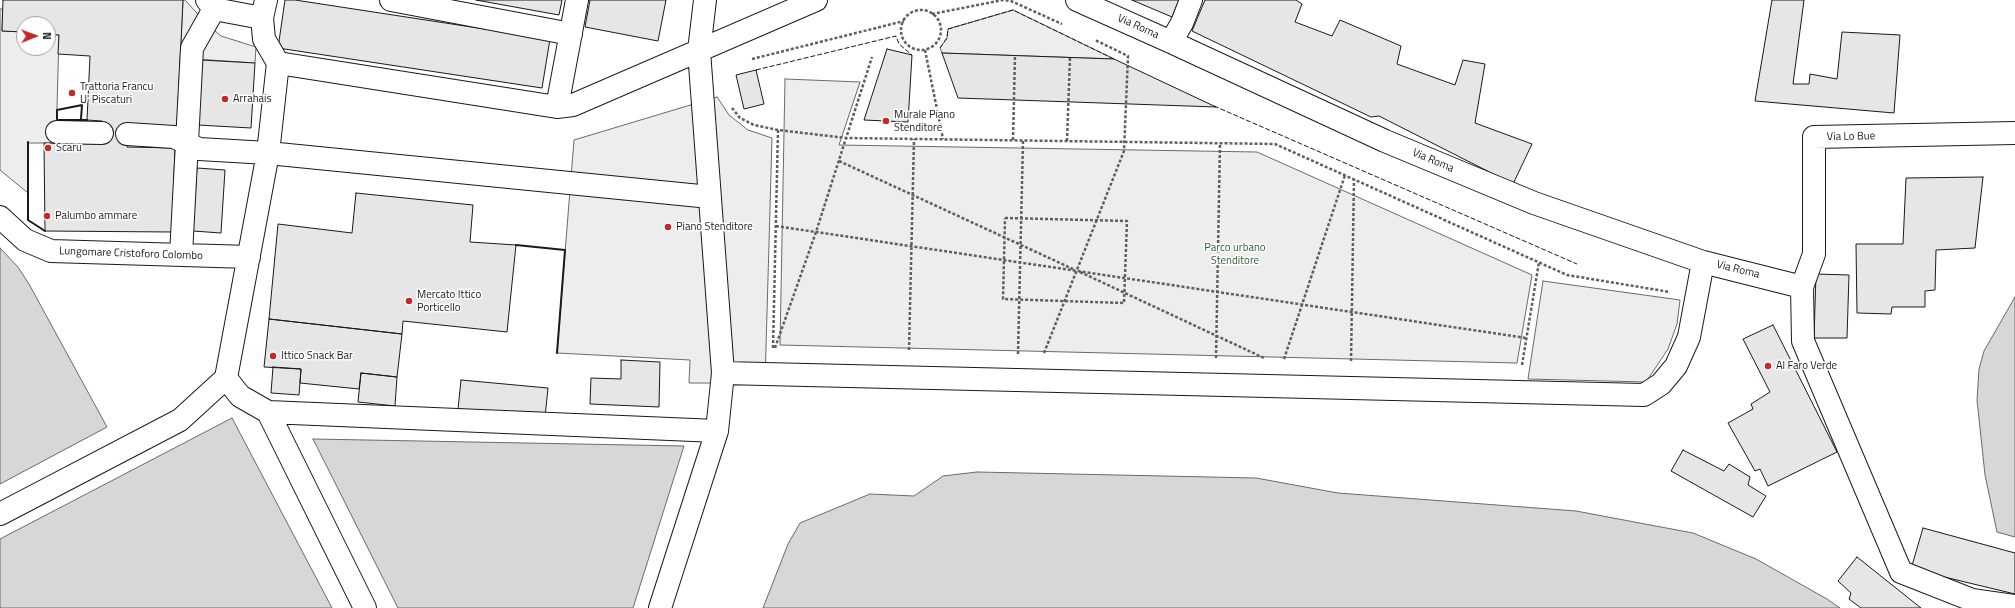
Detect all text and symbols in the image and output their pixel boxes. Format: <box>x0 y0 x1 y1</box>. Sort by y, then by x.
street label: Via Roma <box>1115 12 1161 42</box>
north arrow <box>16 16 56 56</box>
text: N <box>39 32 55 40</box>
place label: Trattoria Francu U' Piscaturi <box>80 80 153 106</box>
marker: Trattoria Francu U' Piscaturi <box>67 88 77 98</box>
place label: Arrahais <box>233 92 272 106</box>
marker: Arrahais <box>220 94 230 104</box>
place label: Murale Piano Stenditore <box>894 108 955 134</box>
marker: Murale Piano Stenditore <box>881 116 891 126</box>
street label: Via Lo Bue <box>1827 130 1875 144</box>
place label: Scaru <box>56 141 82 155</box>
marker: Scaru <box>43 143 53 153</box>
street label: Via Roma <box>1410 146 1456 176</box>
place label: Palumbo ammare <box>55 209 137 223</box>
marker: Palumbo ammare <box>42 211 52 221</box>
place label: Piano Stenditore <box>676 220 753 234</box>
marker: Piano Stenditore <box>663 222 673 232</box>
park label: Parco urbano Stenditore <box>1204 241 1266 267</box>
street label: Lungomare Cristoforo Colombo <box>59 245 203 263</box>
street label: Via Roma <box>1715 258 1761 282</box>
place label: Mercato Ittico Porticello <box>417 288 481 314</box>
marker: Mercato Ittico Porticello <box>404 296 414 306</box>
place label: Ittico Snack Bar <box>281 349 353 363</box>
marker: Ittico Snack Bar <box>268 351 278 361</box>
place label: Al Faro Verde <box>1776 359 1837 373</box>
marker: Al Faro Verde <box>1763 361 1773 371</box>

